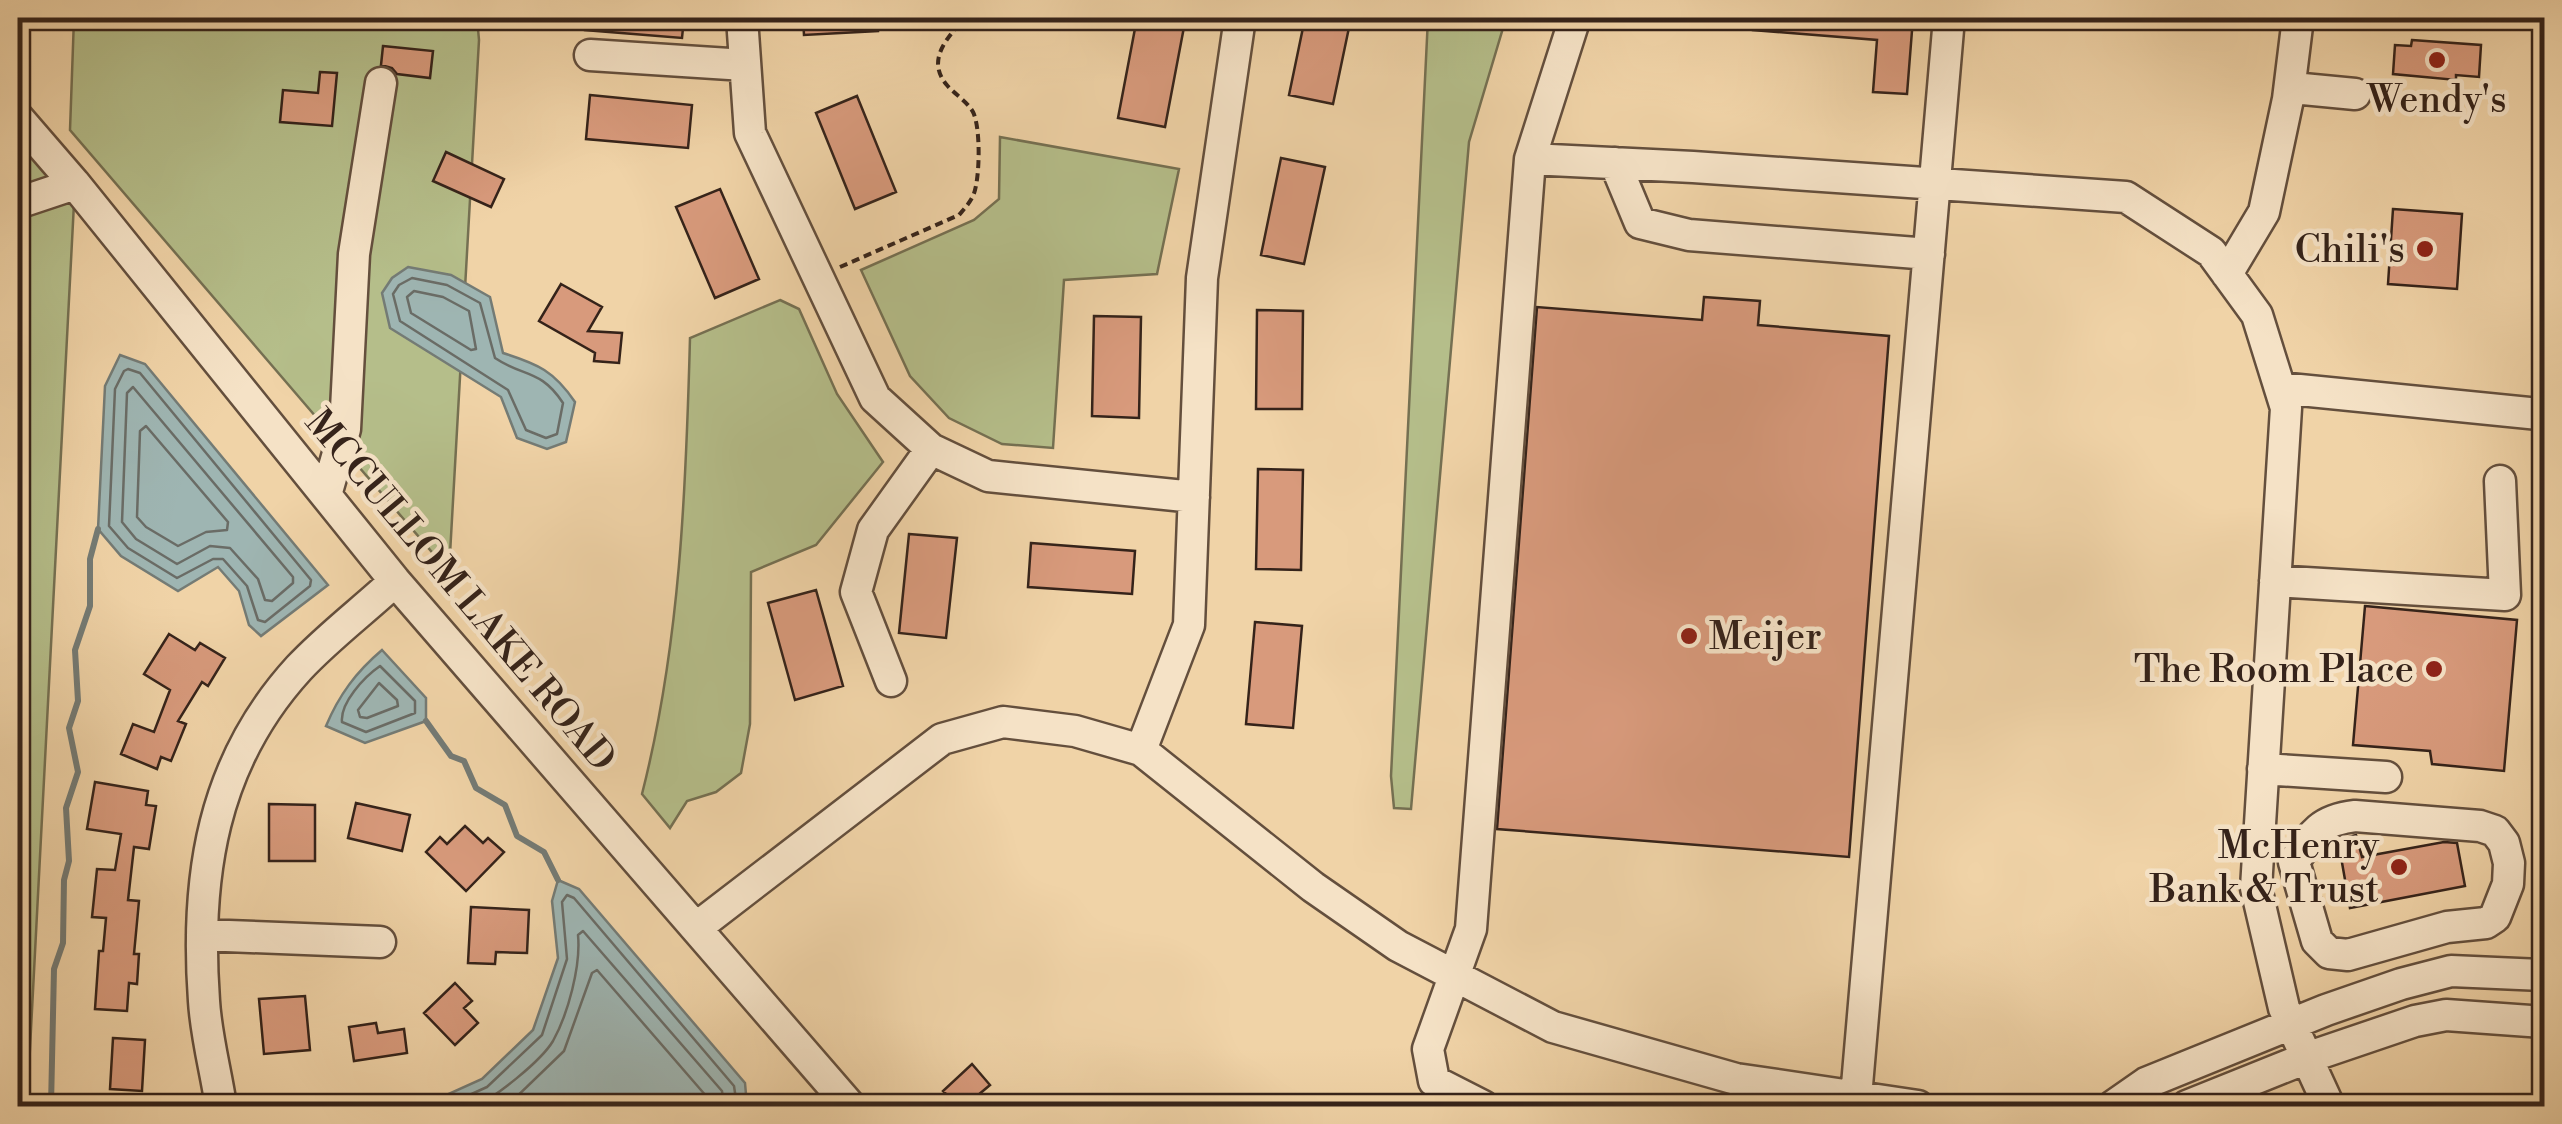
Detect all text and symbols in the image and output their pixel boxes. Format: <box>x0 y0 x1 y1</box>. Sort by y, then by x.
marker: Wendy's <box>2426 49 2448 71</box>
place label: Wendy's <box>2366 77 2507 124</box>
place label: Chili's <box>2295 227 2405 274</box>
marker: Chili's <box>2414 238 2436 260</box>
street label: MCCULLOM LAKE ROAD <box>294 400 625 782</box>
place label: Meijer <box>1709 614 1822 661</box>
marker: Meijer <box>1678 625 1700 647</box>
place label: The Room Place <box>2134 647 2414 694</box>
marker: The Room Place <box>2423 658 2445 680</box>
place label: McHenry Bank & Trust <box>2149 823 2380 914</box>
marker: McHenry Bank & Trust <box>2388 856 2410 878</box>

